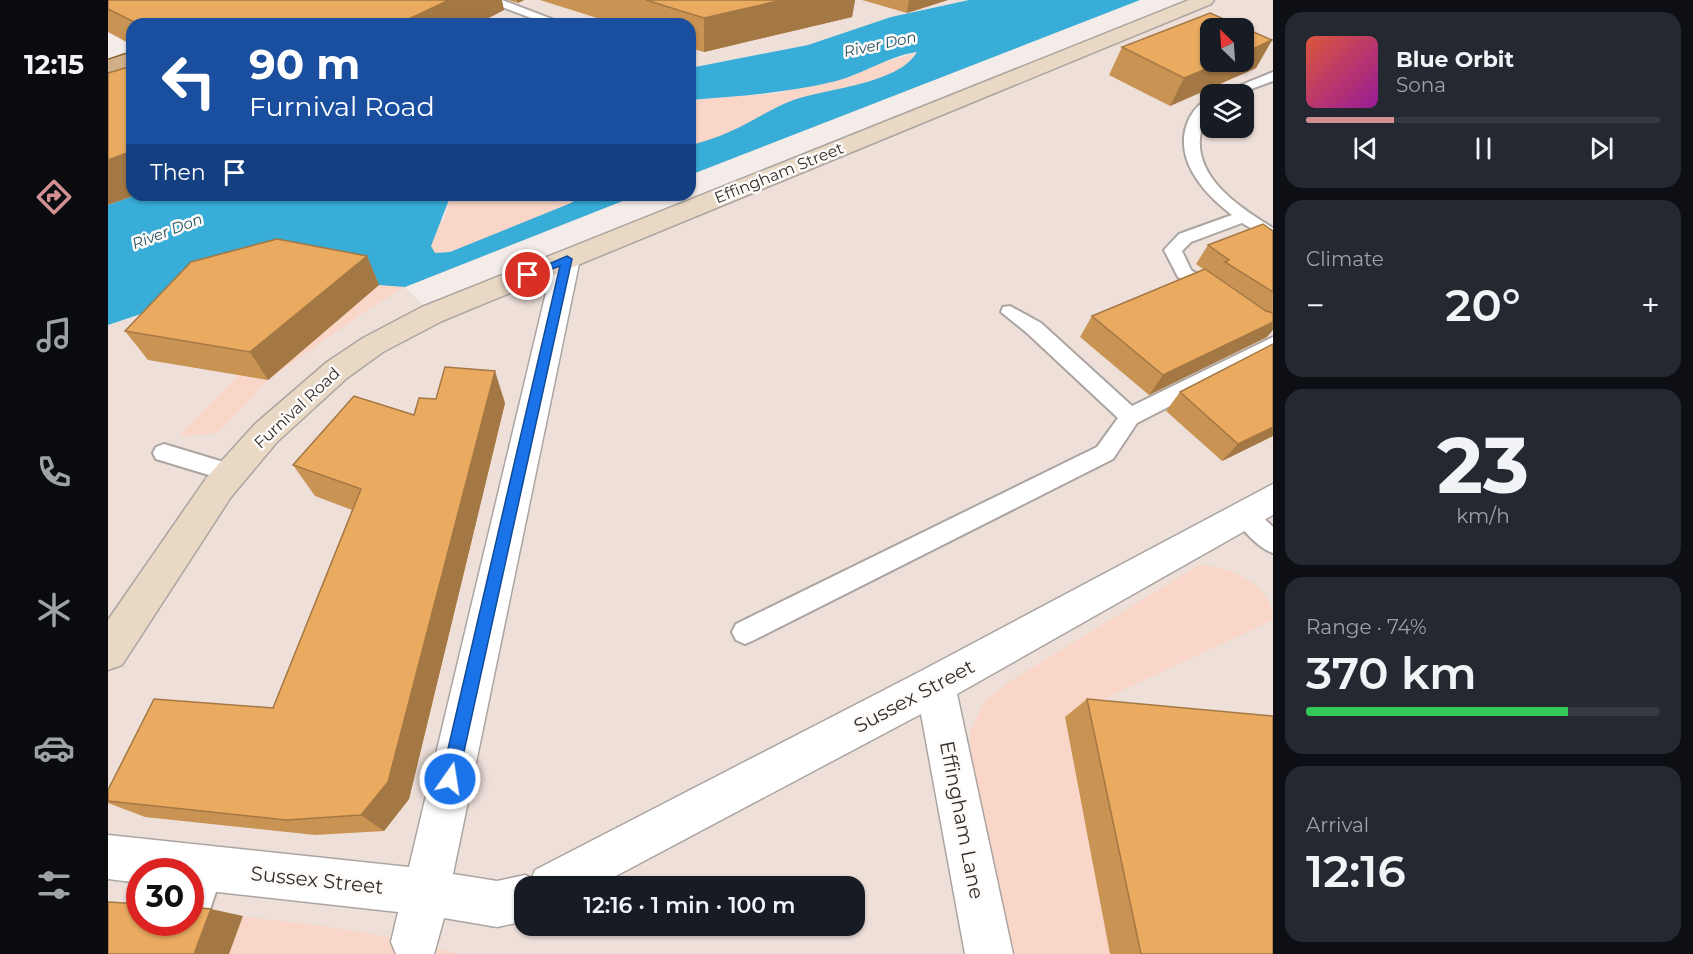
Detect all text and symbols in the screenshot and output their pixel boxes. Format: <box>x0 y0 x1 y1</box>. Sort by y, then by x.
north arrow <box>1200 18 1254 72</box>
map controls <box>1200 18 1254 138</box>
water label: River Don <box>842 27 918 61</box>
text: 90 m <box>249 38 360 90</box>
icon: left <box>150 42 228 120</box>
text: Blue Orbit <box>1396 46 1514 73</box>
text: 12:15 <box>24 48 84 81</box>
text: Sona <box>1396 73 1446 97</box>
button: layers <box>1200 84 1254 138</box>
text: Furnival Road <box>249 90 435 123</box>
icon: previous <box>1349 132 1382 165</box>
icon: pause <box>1467 132 1500 165</box>
icon: next <box>1585 132 1618 165</box>
street label: Effingham Street <box>712 138 847 208</box>
icon: arrive <box>218 156 251 189</box>
text: Then <box>150 159 206 186</box>
icon: directions <box>33 176 75 218</box>
water label: River Don <box>129 209 205 253</box>
text: Climate <box>1306 247 1384 271</box>
pin <box>502 249 553 300</box>
icon: arrive <box>511 258 544 291</box>
text: 20° <box>1445 277 1521 332</box>
text: − <box>1306 285 1325 325</box>
text: + <box>1641 285 1660 325</box>
icon: music <box>33 314 75 356</box>
street label: Furnival Road <box>250 363 344 453</box>
text: 23 <box>1437 417 1529 513</box>
icon: phone <box>33 451 75 493</box>
text: km/h <box>1456 504 1510 528</box>
icon: climate <box>33 589 75 631</box>
text: Range · 74% <box>1306 615 1427 639</box>
text: 370 km <box>1306 645 1477 700</box>
street label: Sussex Street <box>849 654 979 738</box>
icon: car <box>33 727 75 769</box>
street label: Effingham Lane <box>935 739 989 901</box>
position arrow <box>418 747 482 811</box>
text: Arrival <box>1306 813 1369 837</box>
text: 12:16 <box>1306 843 1406 898</box>
speed limit sign: 30 <box>126 858 204 936</box>
street label: Sussex Street <box>249 861 385 899</box>
icon: filters <box>33 864 75 906</box>
text: 12:16 · 1 min · 100 m <box>584 892 795 919</box>

